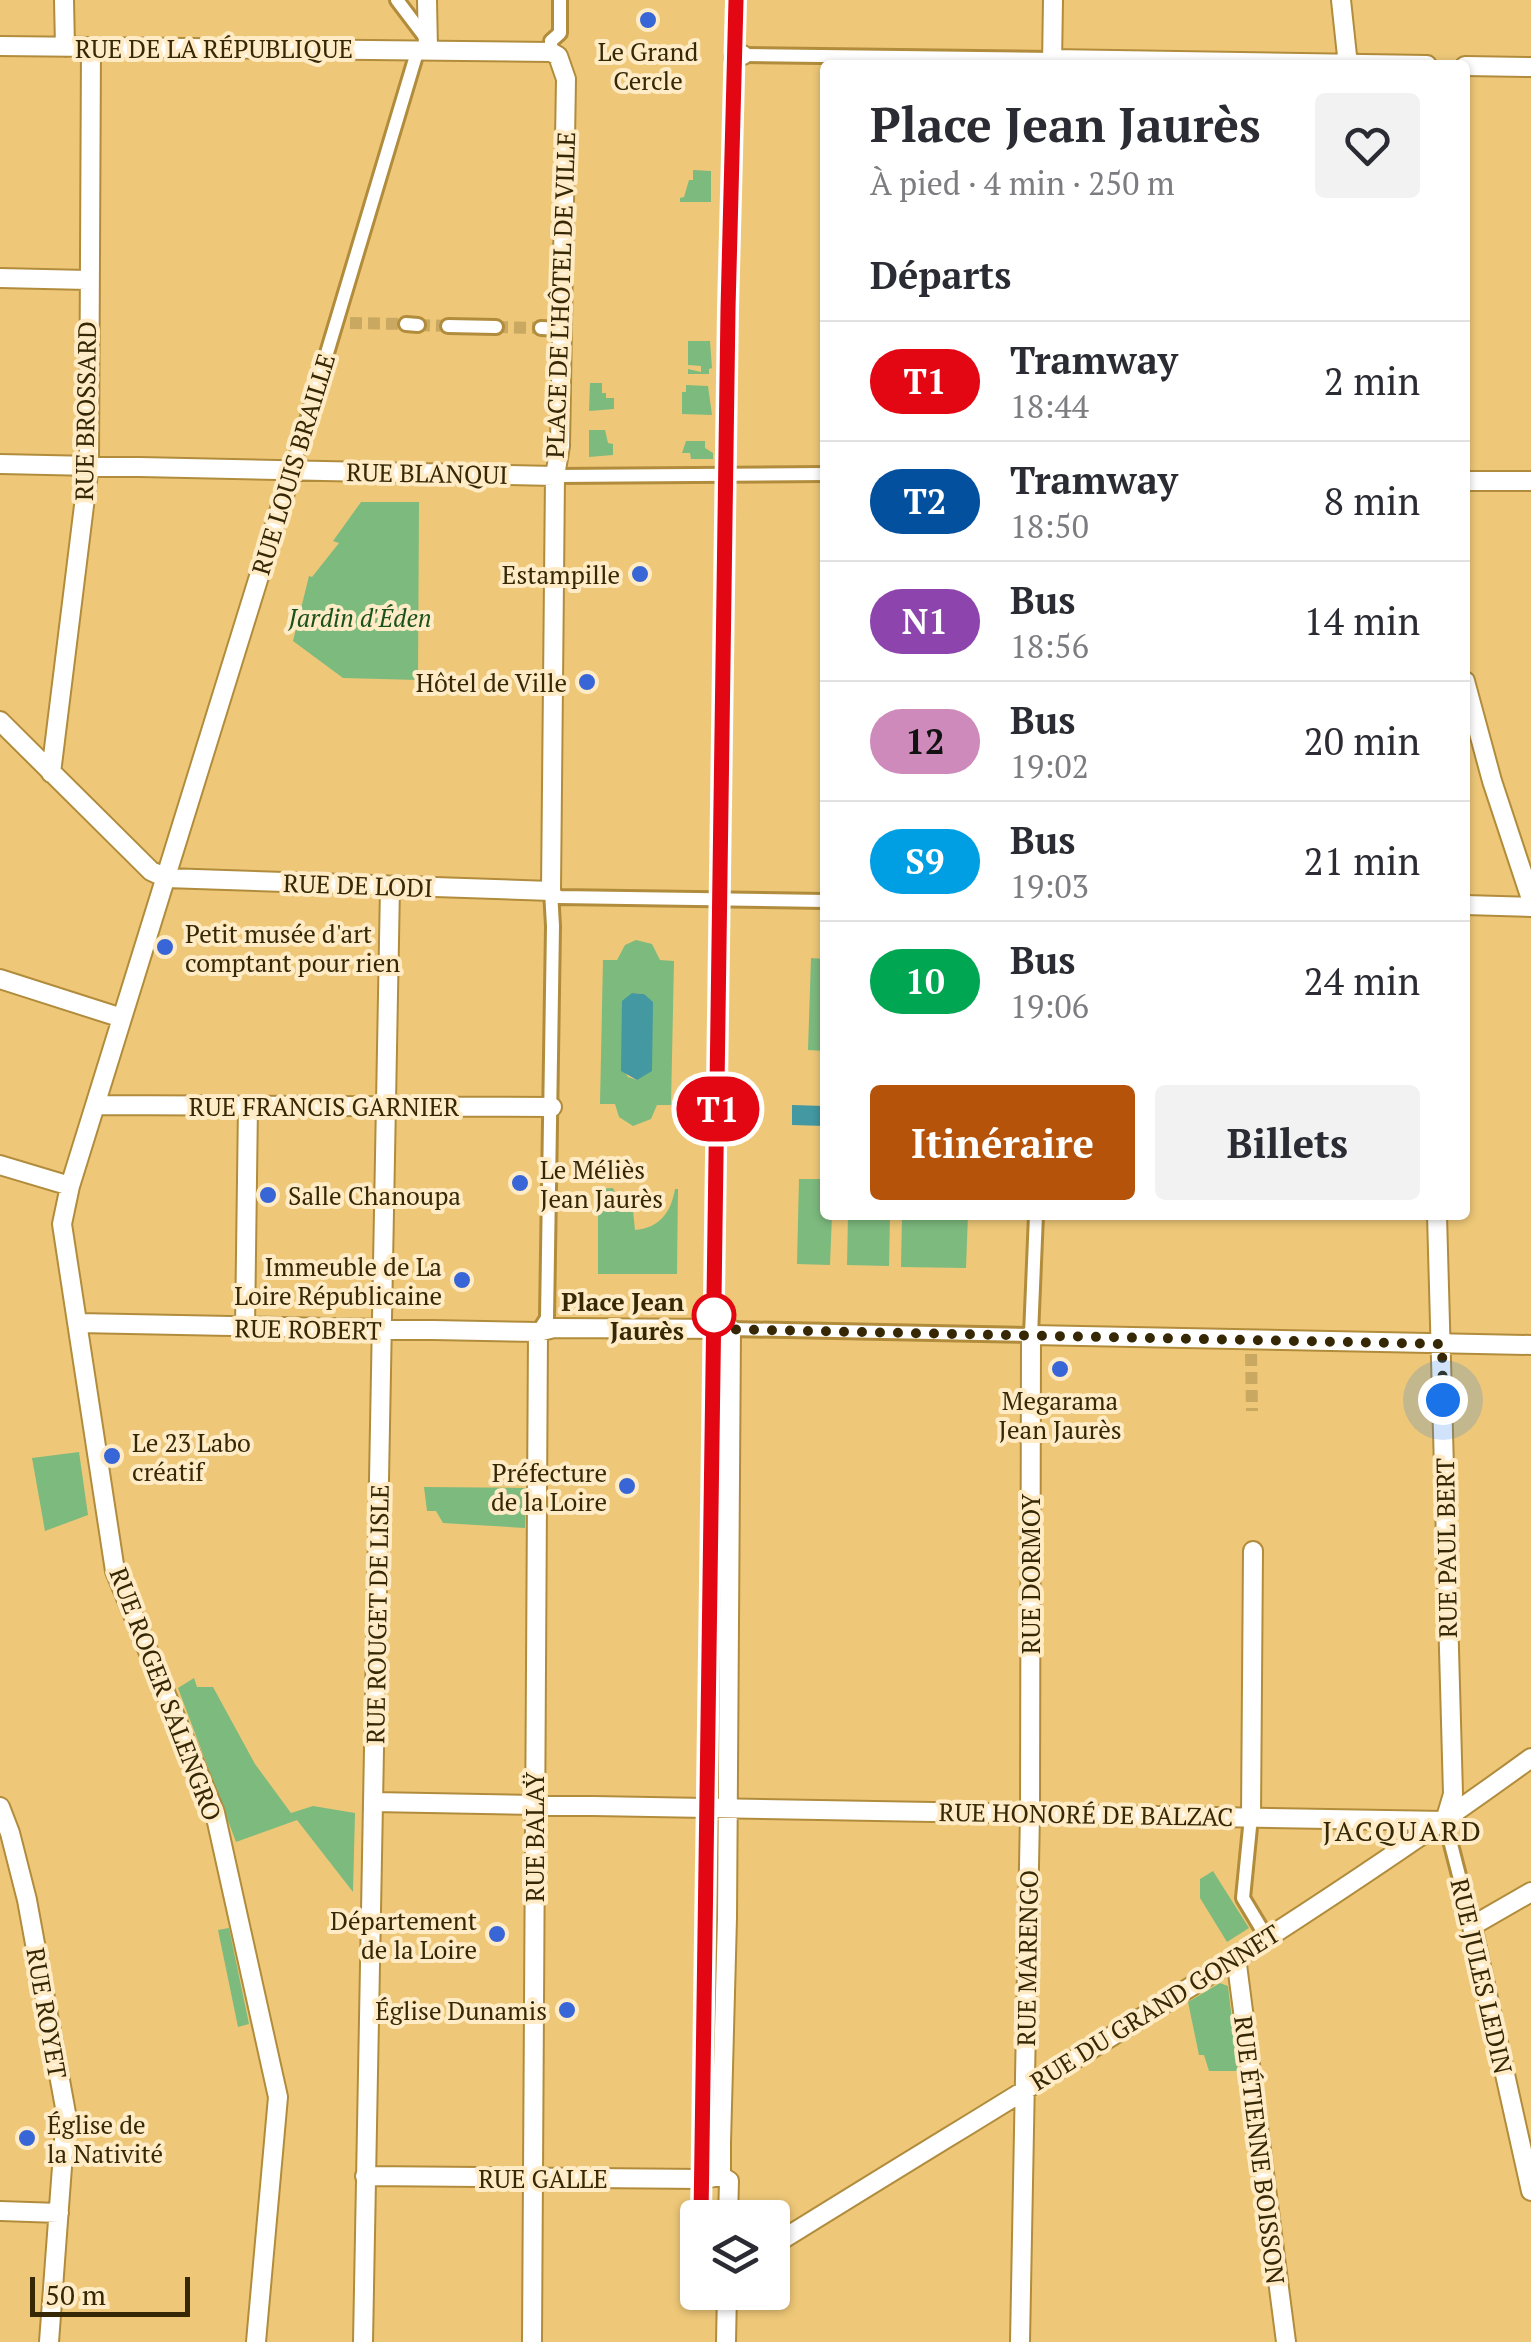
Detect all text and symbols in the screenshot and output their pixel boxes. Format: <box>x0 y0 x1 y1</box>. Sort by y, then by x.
marker: Le Grand Cercle <box>637 9 659 31</box>
street label: RUE DE LA RÉPUBLIQUE <box>75 32 353 65</box>
place label: Le Grand Cercle <box>598 35 698 97</box>
text: Place Jean Jaurès <box>870 92 1261 156</box>
button: heart <box>1315 93 1420 198</box>
street label: PLACE DE L'HÔTEL DE VILLE <box>538 131 582 459</box>
text: À pied · 4 min · 250 m <box>870 162 1175 204</box>
text: Départs <box>870 250 1011 300</box>
street label: RUE BROSSARD <box>67 321 103 501</box>
text: Tramway <box>1010 335 1178 385</box>
street label: RUE LOUIS BRAILLE <box>244 350 342 578</box>
text: 2 min <box>1324 356 1420 406</box>
text: T1 <box>903 358 947 404</box>
text: 18:44 <box>1010 385 1089 427</box>
street label: RUE BLANQUI <box>346 455 508 491</box>
text: Tramway <box>1010 455 1178 505</box>
text: 8 min <box>1324 476 1420 526</box>
text: T2 <box>903 478 947 524</box>
text: 18:50 <box>1010 505 1089 547</box>
place label: Estampille <box>502 558 620 591</box>
marker: Estampille <box>629 563 651 585</box>
text: Bus <box>1010 575 1075 625</box>
text: 14 min <box>1303 596 1420 646</box>
text: N1 <box>902 598 948 644</box>
park label: Jardin d'Éden <box>287 601 432 634</box>
text: 18:56 <box>1010 625 1089 667</box>
place label: Hôtel de Ville <box>416 666 567 699</box>
marker: Hôtel de Ville <box>576 671 598 693</box>
text: Bus <box>1010 695 1075 745</box>
text: 20 min <box>1303 716 1420 766</box>
text: 12 <box>905 718 945 764</box>
text: 19:02 <box>1010 745 1089 787</box>
text: Bus <box>1010 815 1075 865</box>
text: 21 min <box>1303 836 1420 886</box>
text: S9 <box>905 838 945 884</box>
text: 19:03 <box>1010 865 1089 907</box>
street label: RUE DE LODI <box>283 866 433 904</box>
place label: Petit musée d'art comptant pour rien <box>185 917 400 979</box>
text: Bus <box>1010 935 1075 985</box>
marker: Petit musée d'art comptant pour rien <box>154 936 176 958</box>
text: 24 min <box>1303 956 1420 1006</box>
text: 10 <box>905 958 945 1004</box>
text: 19:06 <box>1010 985 1089 1027</box>
line badge: T1 <box>673 1076 763 1142</box>
button: Itinéraire <box>870 1085 1135 1200</box>
button: Billets <box>1155 1085 1420 1200</box>
text: T1 <box>696 1086 740 1132</box>
street label: RUE FRANCIS GARNIER <box>189 1090 459 1123</box>
place label: Le Méliès Jean Jaurès <box>540 1153 663 1215</box>
marker: Le Méliès Jean Jaurès <box>509 1172 531 1194</box>
place label: Salle Chanoupa <box>288 1179 461 1212</box>
marker: Salle Chanoupa <box>257 1184 279 1206</box>
place label: Immeuble de La Loire Républicaine <box>234 1250 442 1312</box>
marker: Immeuble de La Loire Républicaine <box>451 1269 473 1291</box>
place label: Place Jean Jaurès <box>561 1285 684 1347</box>
marker: Place Jean Jaurès <box>693 1294 735 1336</box>
street label: RUE ROBERT <box>234 1311 382 1347</box>
marker: Megarama Jean Jaurès <box>1049 1358 1071 1380</box>
your location <box>1418 1375 1468 1425</box>
place label: Megarama Jean Jaurès <box>998 1384 1122 1446</box>
place label: Le 23 Labo créatif <box>132 1426 251 1488</box>
marker: Le 23 Labo créatif <box>101 1445 123 1467</box>
place label: Préfecture de la Loire <box>491 1456 607 1518</box>
street label: RUE PAUL BERT <box>1428 1458 1464 1638</box>
marker: Préfecture de la Loire <box>616 1475 638 1497</box>
street label: RUE ROUGET DE LISLE <box>358 1484 396 1744</box>
street label: RUE DORMOY <box>1014 1493 1047 1654</box>
street label: RUE ROGER SALENGRO <box>102 1563 230 1825</box>
street label: RUE BALAŸ <box>518 1771 551 1902</box>
street label: RUE HONORÉ DE BALZAC <box>938 1795 1234 1833</box>
district label: JACQUARD <box>1323 1812 1483 1849</box>
street label: RUE MARENGO <box>1009 1869 1045 2047</box>
street label: RUE JULES LEDIN <box>1443 1875 1521 2077</box>
place label: Département de la Loire <box>330 1904 477 1966</box>
street label: RUE DU GRAND GONNET <box>1024 1917 1286 2097</box>
marker: Département de la Loire <box>486 1923 508 1945</box>
street label: RUE ROYET <box>19 1945 75 2081</box>
place label: Église Dunamis <box>375 1994 547 2027</box>
marker: Église Dunamis <box>556 1999 578 2021</box>
street label: RUE ÉTIENNE BOISSON <box>1227 2014 1293 2286</box>
place label: Église de la Nativité <box>47 2108 163 2170</box>
marker: Église de la Nativité <box>16 2127 38 2149</box>
street label: RUE GALLE <box>478 2162 608 2195</box>
map controls <box>680 2200 790 2310</box>
button: layers <box>680 2200 790 2310</box>
scale bar <box>30 2272 190 2316</box>
text: 50 m <box>45 2276 106 2313</box>

